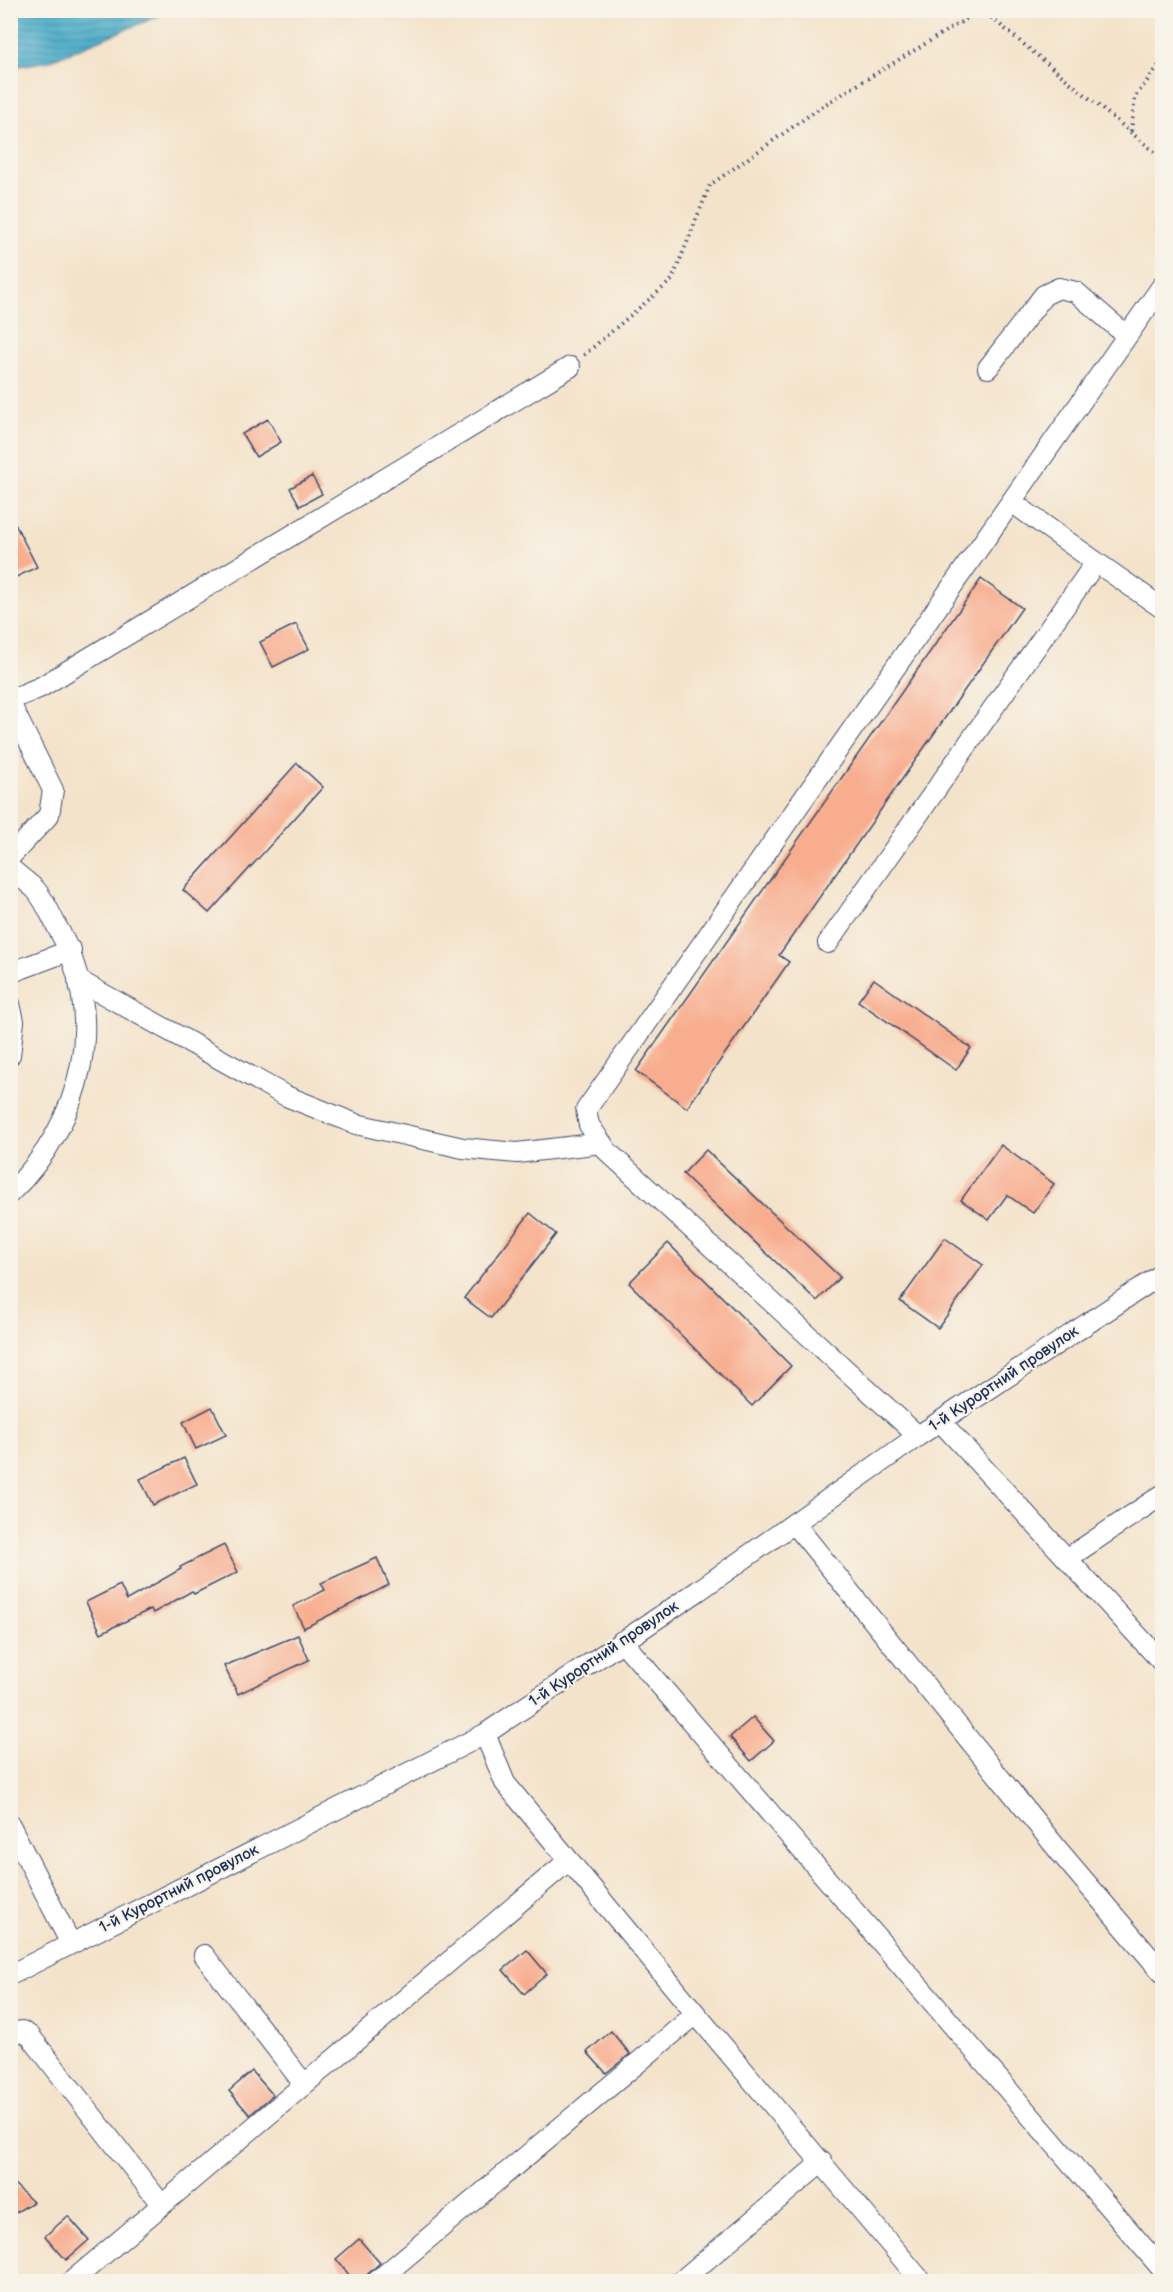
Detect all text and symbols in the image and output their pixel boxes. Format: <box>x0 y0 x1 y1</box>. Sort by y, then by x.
street label: 1-й Курортний провулок <box>926 1322 1083 1436</box>
street label: 1-й Курортний провулок <box>526 1597 683 1711</box>
street label: 1-й Курортний провулок <box>96 1840 262 1938</box>

